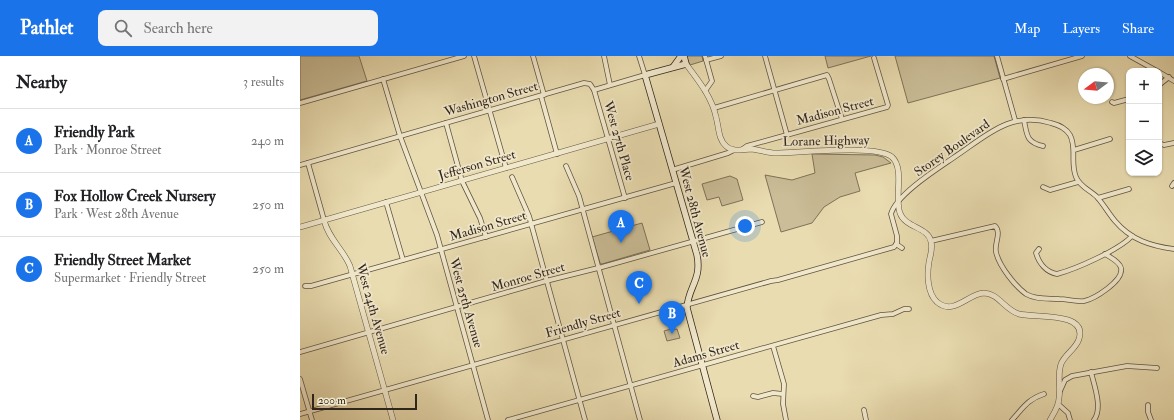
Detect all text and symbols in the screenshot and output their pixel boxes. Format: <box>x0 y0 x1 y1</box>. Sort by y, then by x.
search box <box>98 10 378 46</box>
text: Pathlet <box>20 16 74 40</box>
icon: search <box>112 17 134 39</box>
text: Search here <box>144 19 213 38</box>
text: Map <box>1014 20 1040 37</box>
text: Layers <box>1062 20 1100 37</box>
text: Share <box>1122 20 1154 37</box>
north arrow <box>1078 68 1114 104</box>
map controls <box>1126 68 1162 176</box>
button: + <box>1126 68 1162 104</box>
text: Nearby <box>16 72 67 93</box>
text: 3 results <box>243 74 284 90</box>
street label: Washington Street <box>441 78 540 120</box>
street label: Madison Street <box>795 93 875 129</box>
street label: West 27th Place <box>600 98 638 183</box>
button: − <box>1126 104 1162 140</box>
street label: Storey Boulevard <box>911 116 994 181</box>
text: Friendly Park <box>54 123 135 142</box>
street label: Lorane Highway <box>782 132 870 151</box>
text: A <box>25 133 33 149</box>
text: 240 m <box>251 133 284 149</box>
button: layers <box>1126 140 1162 176</box>
text: Park · Monroe Street <box>54 142 162 158</box>
street label: Jefferson Street <box>436 146 517 184</box>
street label: West 28th Avenue <box>675 164 715 260</box>
text: Fox Hollow Creek Nursery <box>54 187 216 206</box>
text: B <box>25 197 33 213</box>
text: 250 m <box>252 197 284 213</box>
text: Park · West 28th Avenue <box>54 206 179 222</box>
street label: Madison Street <box>448 207 528 245</box>
pin: A <box>608 210 634 243</box>
your location <box>735 216 755 236</box>
text: Friendly Street Market <box>54 251 191 270</box>
street label: West 25th Avenue <box>445 255 487 350</box>
street label: Monroe Street <box>489 259 567 295</box>
text: C <box>24 261 34 277</box>
text: 250 m <box>252 261 284 277</box>
street label: West 24th Avenue <box>352 261 394 357</box>
text: Supermarket · Friendly Street <box>54 270 206 286</box>
pin: C <box>626 271 652 304</box>
pin: B <box>659 301 685 334</box>
street label: Friendly Street <box>543 305 623 342</box>
street label: Adams Street <box>670 337 741 371</box>
scale bar <box>312 392 417 411</box>
text: 200 m <box>318 394 346 407</box>

